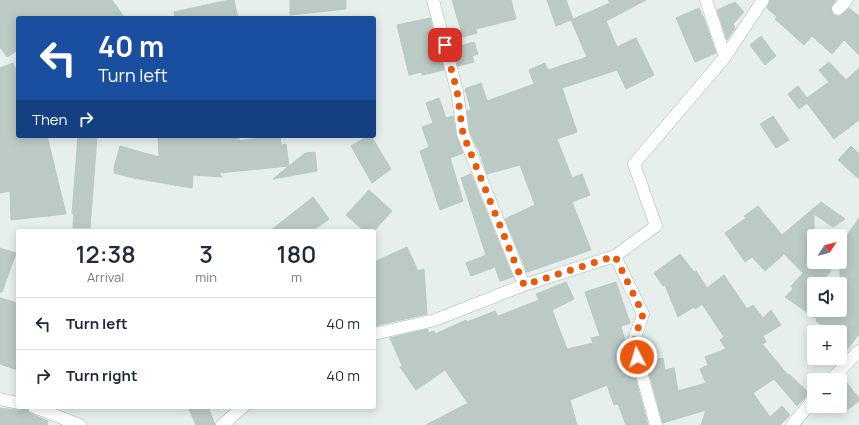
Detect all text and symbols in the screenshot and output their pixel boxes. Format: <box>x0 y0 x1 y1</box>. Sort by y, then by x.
text: 40 m <box>98 27 164 65</box>
pin <box>428 28 462 62</box>
icon: left <box>32 32 84 84</box>
icon: arrive <box>434 34 456 56</box>
text: Turn left <box>98 63 168 87</box>
icon: right <box>75 108 97 130</box>
text: Then <box>32 109 67 130</box>
north arrow <box>807 229 847 269</box>
map controls <box>807 229 847 413</box>
text: 12:38 <box>75 237 136 270</box>
text: 3 <box>199 237 213 270</box>
text: 180 <box>277 237 317 270</box>
text: Arrival <box>87 268 124 286</box>
text: min <box>195 268 217 286</box>
text: m <box>291 268 302 286</box>
button: sound <box>807 277 847 317</box>
icon: left <box>32 313 54 335</box>
text: Turn left <box>66 313 128 334</box>
text: 40 m <box>326 313 360 334</box>
button: + <box>807 325 847 365</box>
position arrow <box>616 336 658 378</box>
icon: right <box>32 365 54 387</box>
text: Turn right <box>66 365 137 386</box>
text: 40 m <box>326 365 360 386</box>
button: − <box>807 373 847 413</box>

